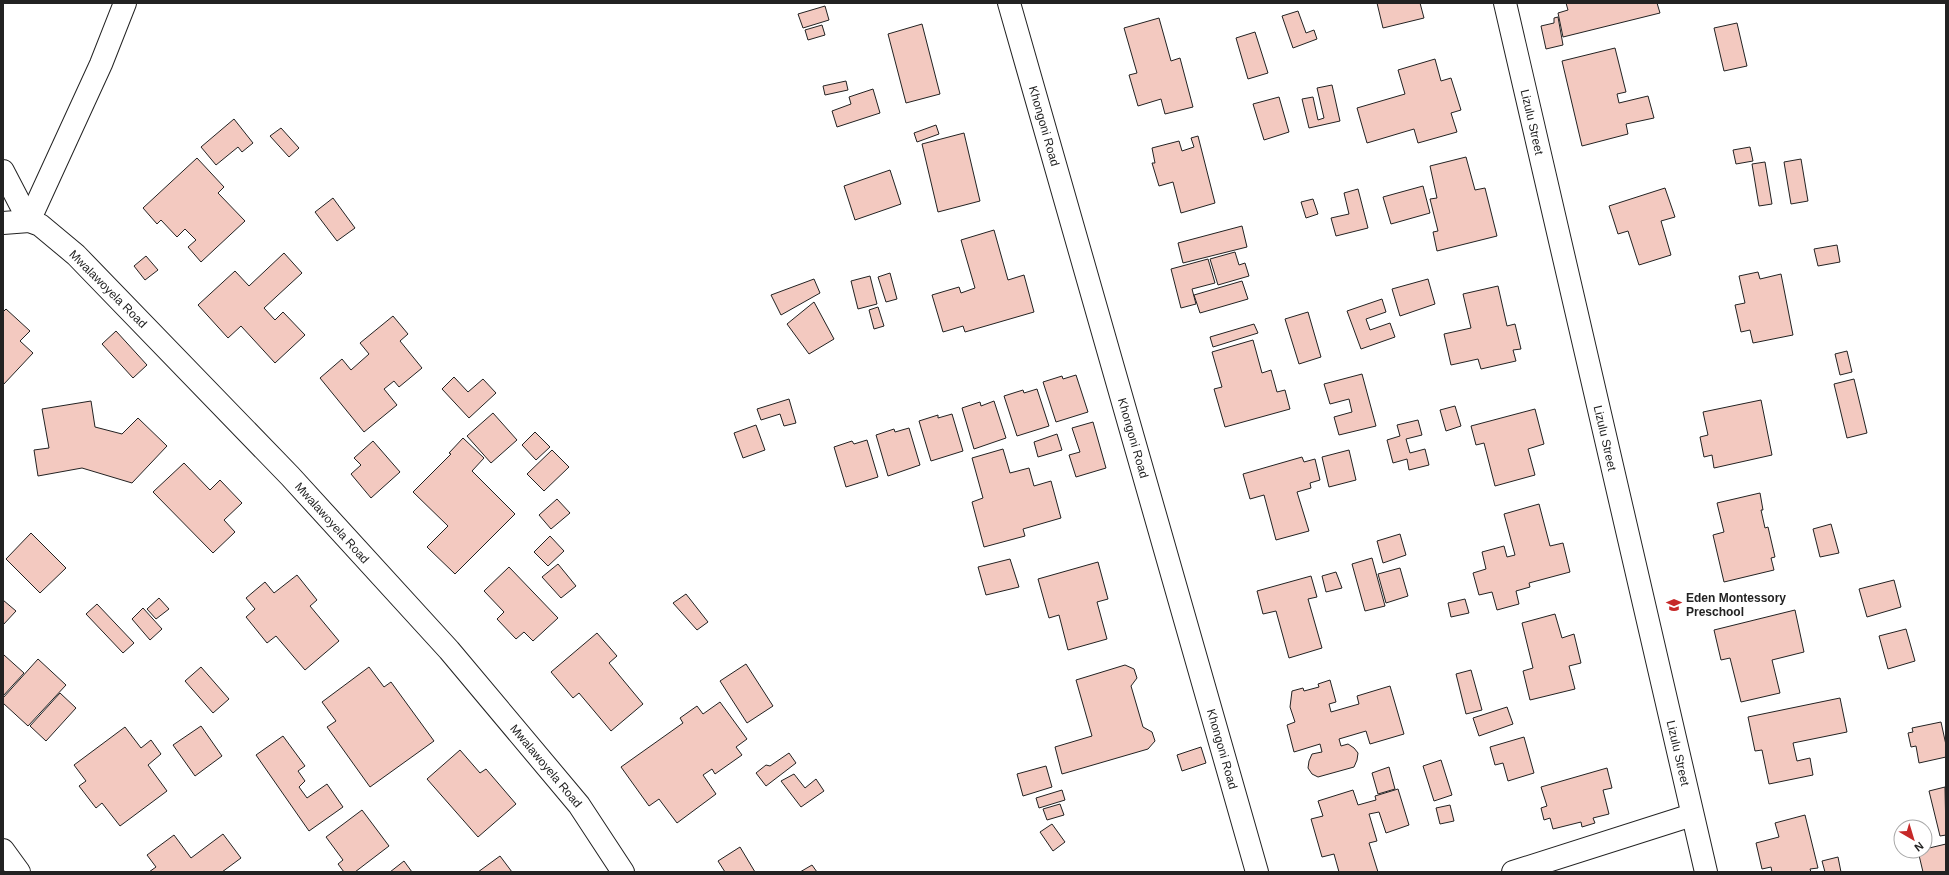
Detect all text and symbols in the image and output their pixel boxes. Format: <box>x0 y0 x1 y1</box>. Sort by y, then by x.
street label: Khongoni Road <box>1026 84 1062 168</box>
street label: Lizulu Street <box>1518 88 1546 157</box>
street label: Mwalawoyela Road <box>66 247 150 331</box>
street label: Khongoni Road <box>1115 396 1151 480</box>
street label: Lizulu Street <box>1591 404 1619 473</box>
street label: Mwalawoyela Road <box>292 480 372 566</box>
place label: Eden Montessory Preschool <box>1686 591 1786 619</box>
school or university icon: Eden Montessory Preschool <box>1665 596 1683 614</box>
street label: Khongoni Road <box>1204 707 1240 791</box>
street label: Lizulu Street <box>1664 719 1692 788</box>
street label: Mwalawoyela Road <box>507 722 585 810</box>
north arrow <box>1893 819 1933 859</box>
text: N <box>1912 840 1926 854</box>

